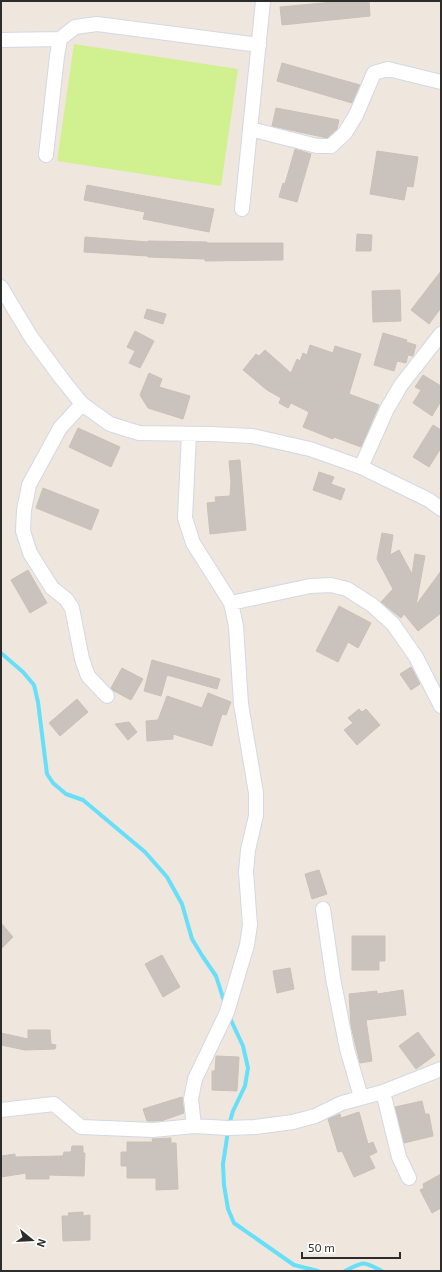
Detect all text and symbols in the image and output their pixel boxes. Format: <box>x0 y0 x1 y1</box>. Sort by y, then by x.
north arrow <box>12 1220 52 1260</box>
scale bar <box>302 1234 400 1260</box>
text: N <box>35 1237 49 1249</box>
text: 50 m <box>308 1240 335 1254</box>

